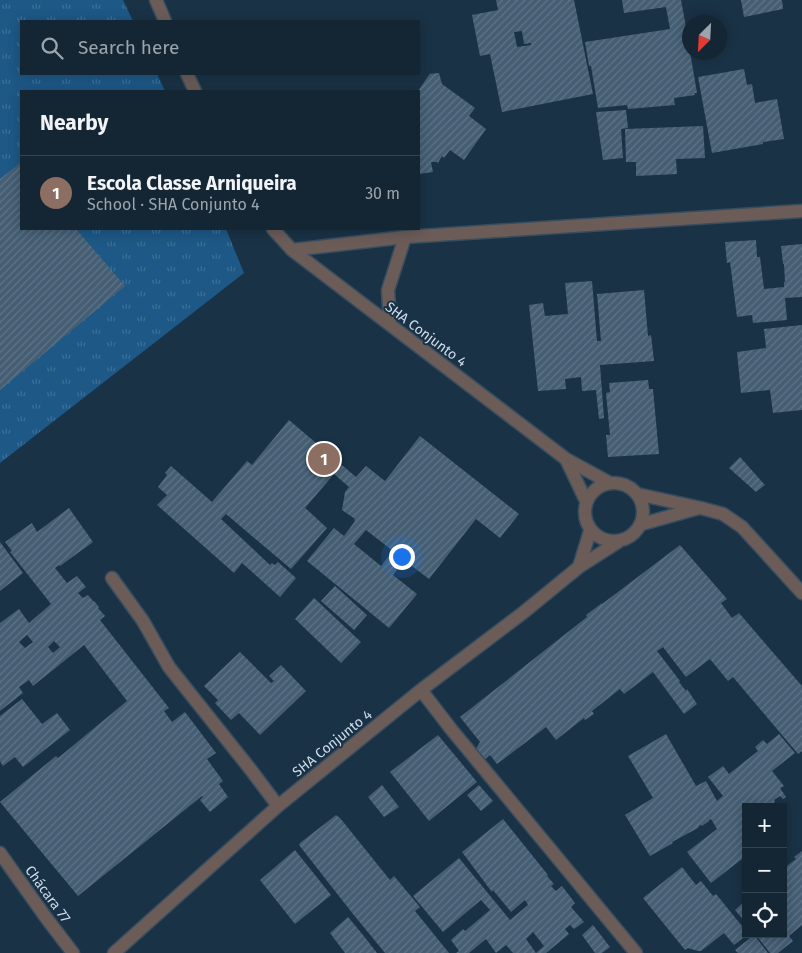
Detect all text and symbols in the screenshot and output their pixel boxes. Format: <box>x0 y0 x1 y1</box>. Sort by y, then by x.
north arrow <box>682 15 727 60</box>
search box <box>20 20 420 75</box>
icon: search <box>38 34 66 62</box>
text: Search here <box>78 36 179 59</box>
text: Nearby <box>40 110 108 136</box>
text: Escola Classe Arniqueira <box>87 172 297 195</box>
text: 1 <box>52 184 60 203</box>
text: 30 m <box>365 184 400 203</box>
text: School · SHA Conjunto 4 <box>87 195 260 214</box>
street label: SHA Conjunto 4 <box>382 298 470 371</box>
pin: 1 <box>308 440 340 478</box>
your location <box>389 544 415 570</box>
street label: SHA Conjunto 4 <box>289 706 376 781</box>
map controls <box>742 803 787 938</box>
button: + <box>742 803 787 848</box>
button: − <box>742 848 787 893</box>
street label: Chácara 77 <box>21 862 74 926</box>
button: locate <box>742 893 787 938</box>

